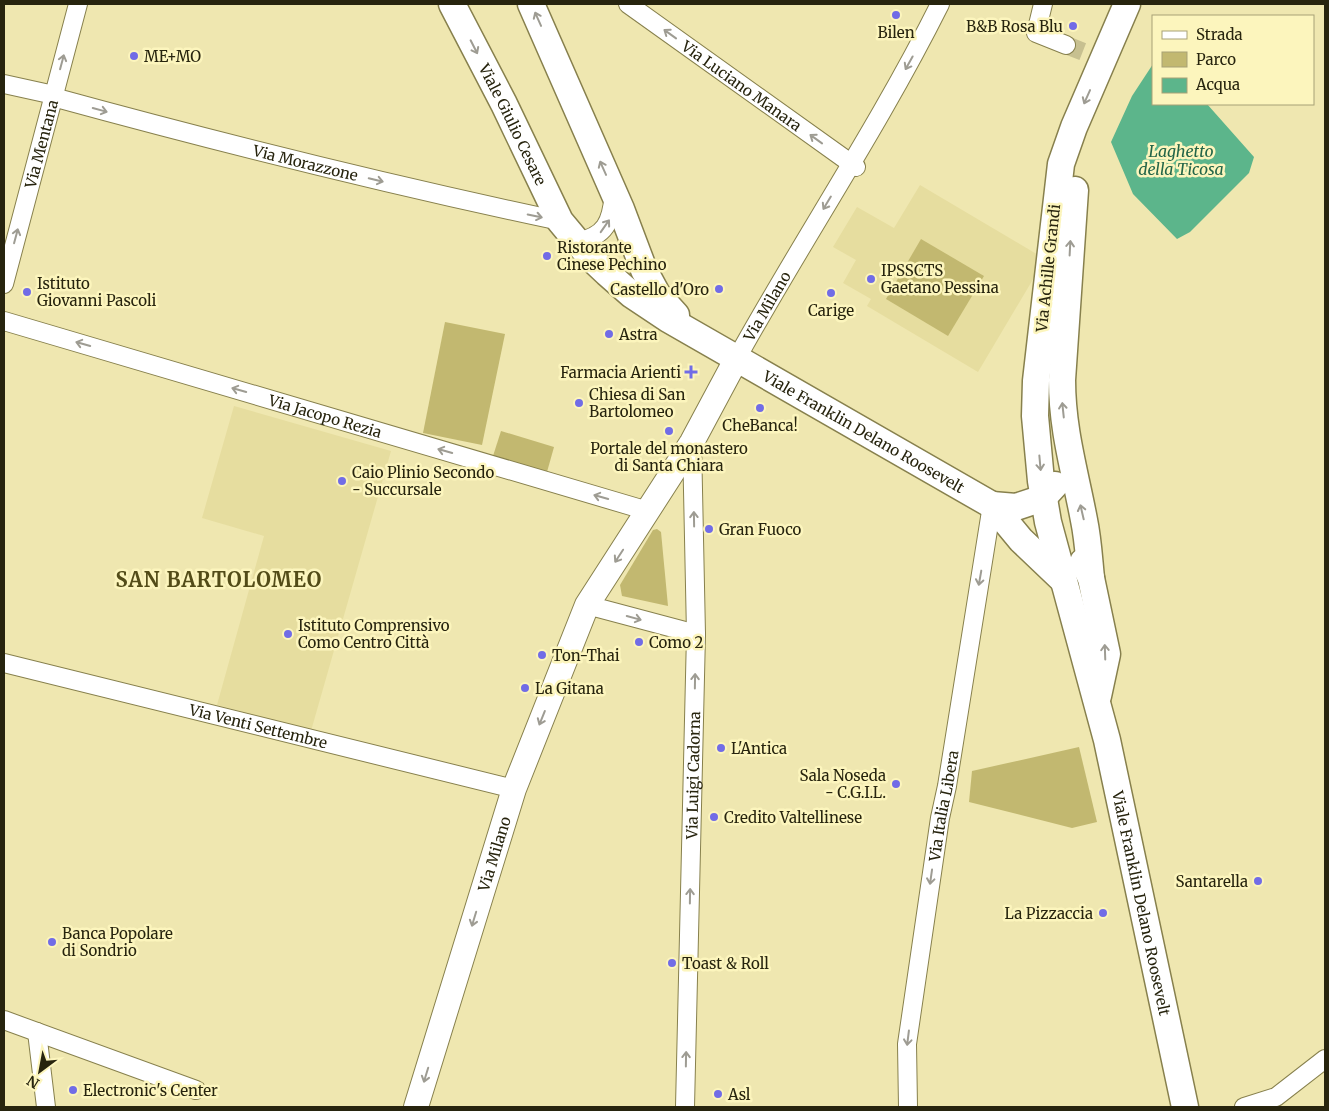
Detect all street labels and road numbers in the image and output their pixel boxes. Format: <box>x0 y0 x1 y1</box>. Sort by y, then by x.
street label: Via Luciano Manara <box>677 36 806 135</box>
street label: Viale Giulio Cesare <box>475 59 551 188</box>
street label: Via Mentana <box>20 98 62 191</box>
street label: Via Morazzone <box>250 140 360 185</box>
street label: Via Achille Grandi <box>1032 203 1064 334</box>
street label: Via Milano <box>739 267 795 345</box>
street label: Viale Franklin Delano Roosevelt <box>759 366 968 497</box>
street label: Via Jacopo Rezia <box>266 390 384 441</box>
street label: Via Venti Settembre <box>186 699 330 752</box>
street label: Via Luigi Cadorna <box>682 711 704 840</box>
street label: Via Italia Libera <box>924 749 962 864</box>
street label: Viale Franklin Delano Roosevelt <box>1108 788 1175 1017</box>
street label: Via Milano <box>473 814 515 895</box>

